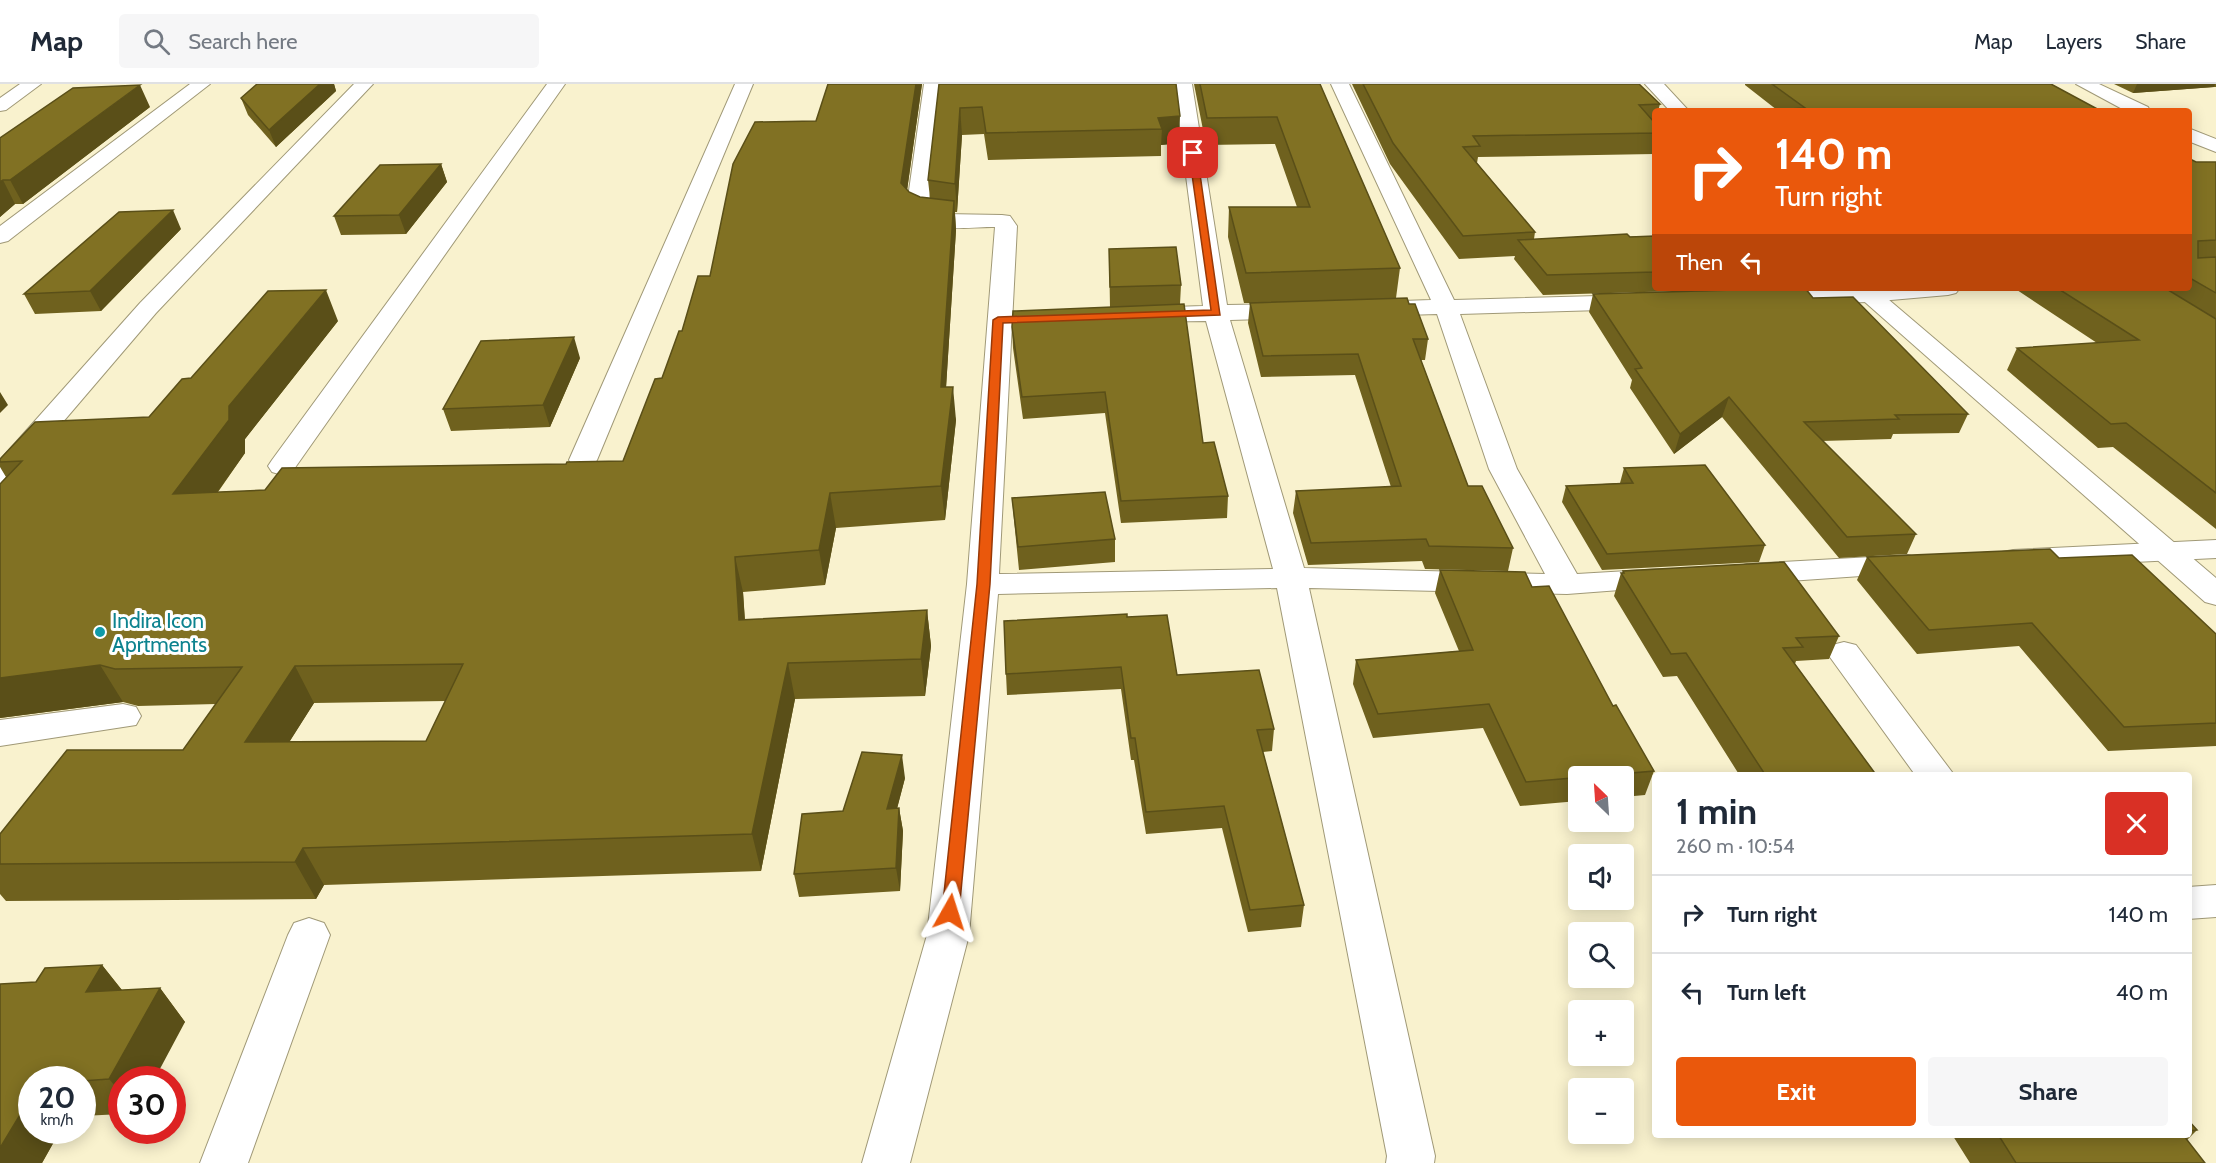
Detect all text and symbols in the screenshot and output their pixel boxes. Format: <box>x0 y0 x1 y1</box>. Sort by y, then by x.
search box <box>119 14 539 68</box>
text: Map <box>30 24 83 58</box>
icon: search <box>140 25 173 58</box>
text: Search here <box>188 28 297 55</box>
text: Map <box>1974 29 2013 54</box>
text: Layers <box>2046 29 2102 54</box>
text: Share <box>2135 29 2186 54</box>
pin <box>1167 127 1218 178</box>
text: 140 m <box>1775 128 1892 180</box>
icon: right <box>1676 132 1754 210</box>
icon: arrive <box>1176 136 1209 169</box>
text: Turn right <box>1775 180 1882 213</box>
icon: left <box>1735 246 1768 279</box>
text: Then <box>1676 249 1723 276</box>
place label: Indira Icon Aprtments <box>112 608 207 657</box>
marker: Indira Icon Aprtments <box>93 625 107 639</box>
north arrow <box>1568 766 1634 832</box>
map controls <box>1568 766 1634 1144</box>
text: 1 min <box>1676 789 1757 833</box>
button: close <box>2105 792 2168 855</box>
text: 260 m · 10:54 <box>1676 834 1795 858</box>
button: sound <box>1568 844 1634 910</box>
position arrow <box>918 880 982 944</box>
icon: right <box>1676 898 1709 931</box>
text: Turn right <box>1727 901 1817 928</box>
text: 140 m <box>2109 901 2168 928</box>
button: search <box>1568 922 1634 988</box>
icon: left <box>1676 976 1709 1009</box>
text: Turn left <box>1727 979 1806 1006</box>
text: 40 m <box>2116 979 2168 1006</box>
button: + <box>1568 1000 1634 1066</box>
button: Exit <box>1676 1057 1916 1126</box>
button: Share <box>1928 1057 2168 1126</box>
speed limit sign: 30 <box>108 1066 186 1144</box>
button: − <box>1568 1078 1634 1144</box>
text: 20 <box>38 1079 76 1116</box>
text: km/h <box>41 1111 73 1129</box>

